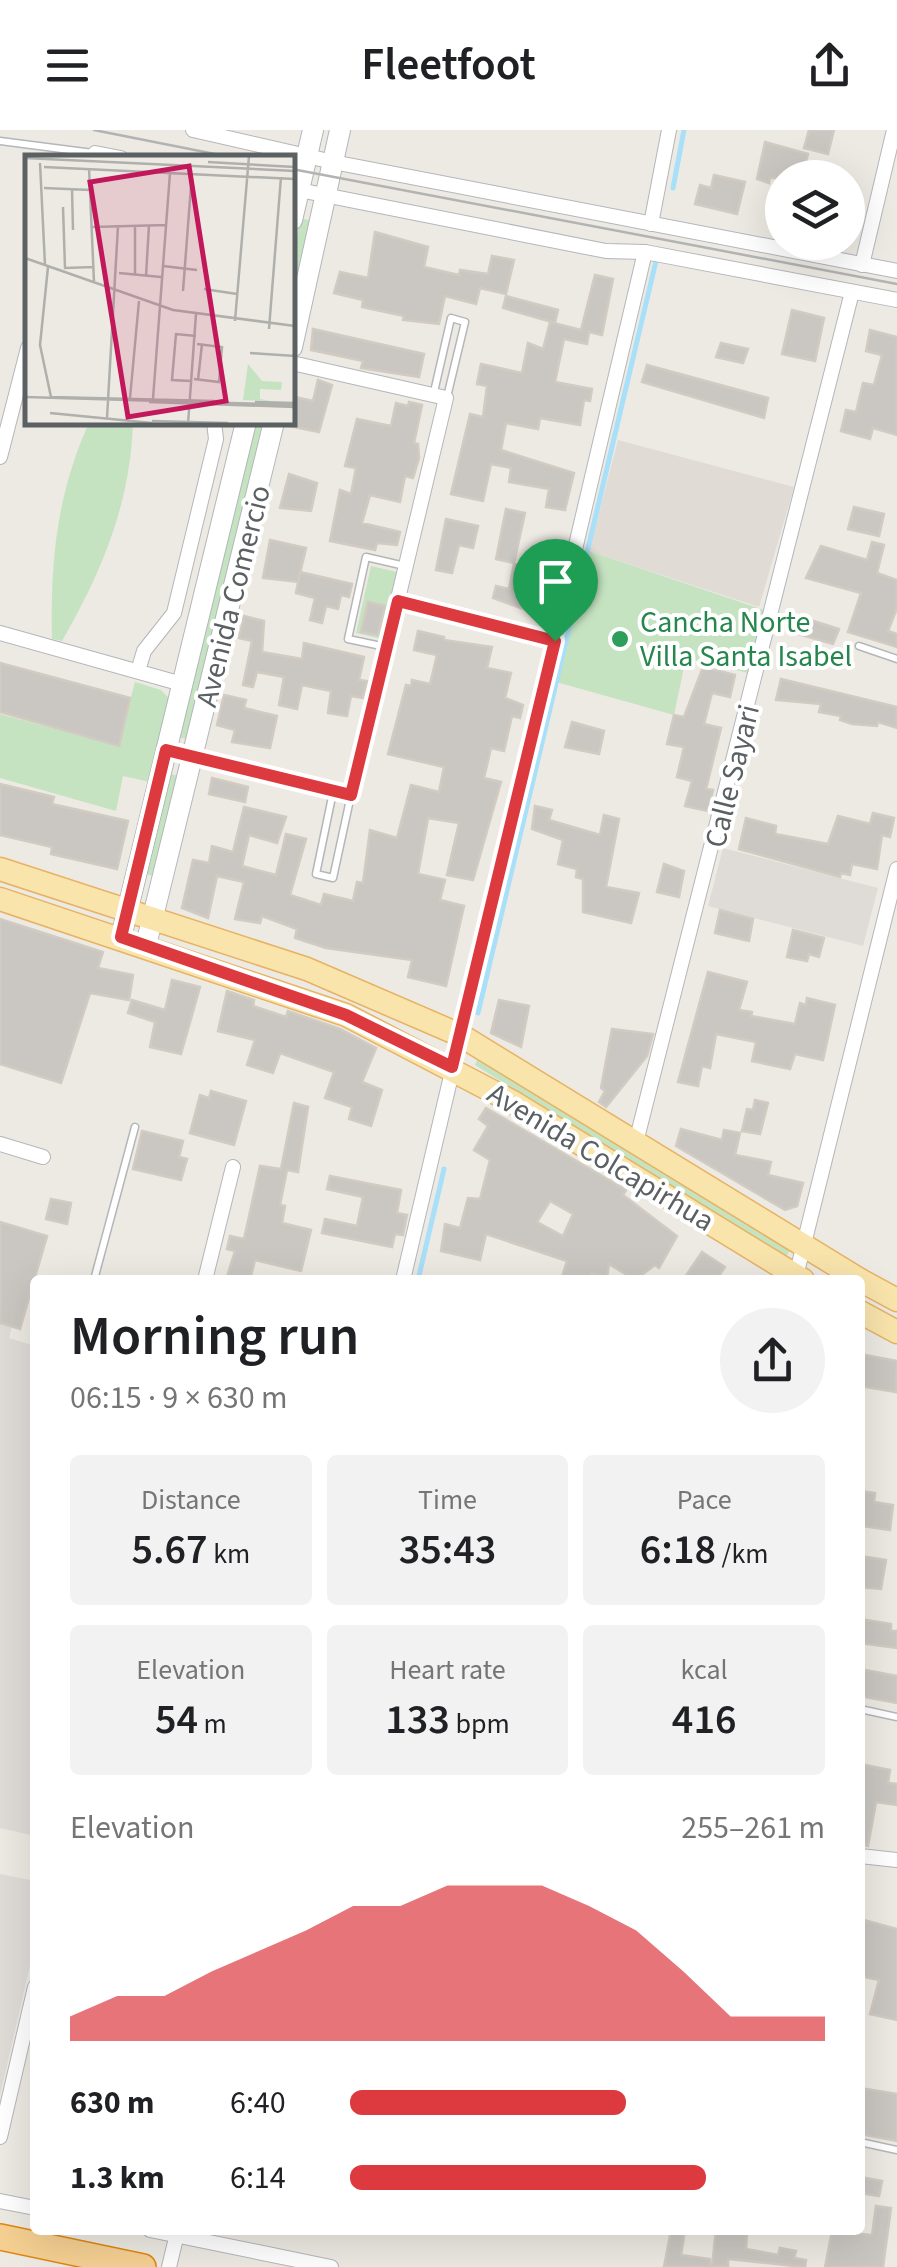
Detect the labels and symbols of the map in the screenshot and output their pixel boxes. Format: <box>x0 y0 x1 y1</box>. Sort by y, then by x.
inset map <box>25 155 295 425</box>
street label: Avenida Comercio <box>185 481 282 711</box>
pin <box>513 539 598 642</box>
place label: Cancha Norte Villa Santa Isabel <box>640 601 852 678</box>
marker: Cancha Norte Villa Santa Isabel <box>609 628 631 650</box>
street label: Calle Sayari <box>694 700 771 852</box>
street label: Avenida Colcapirhua <box>479 1073 722 1242</box>

